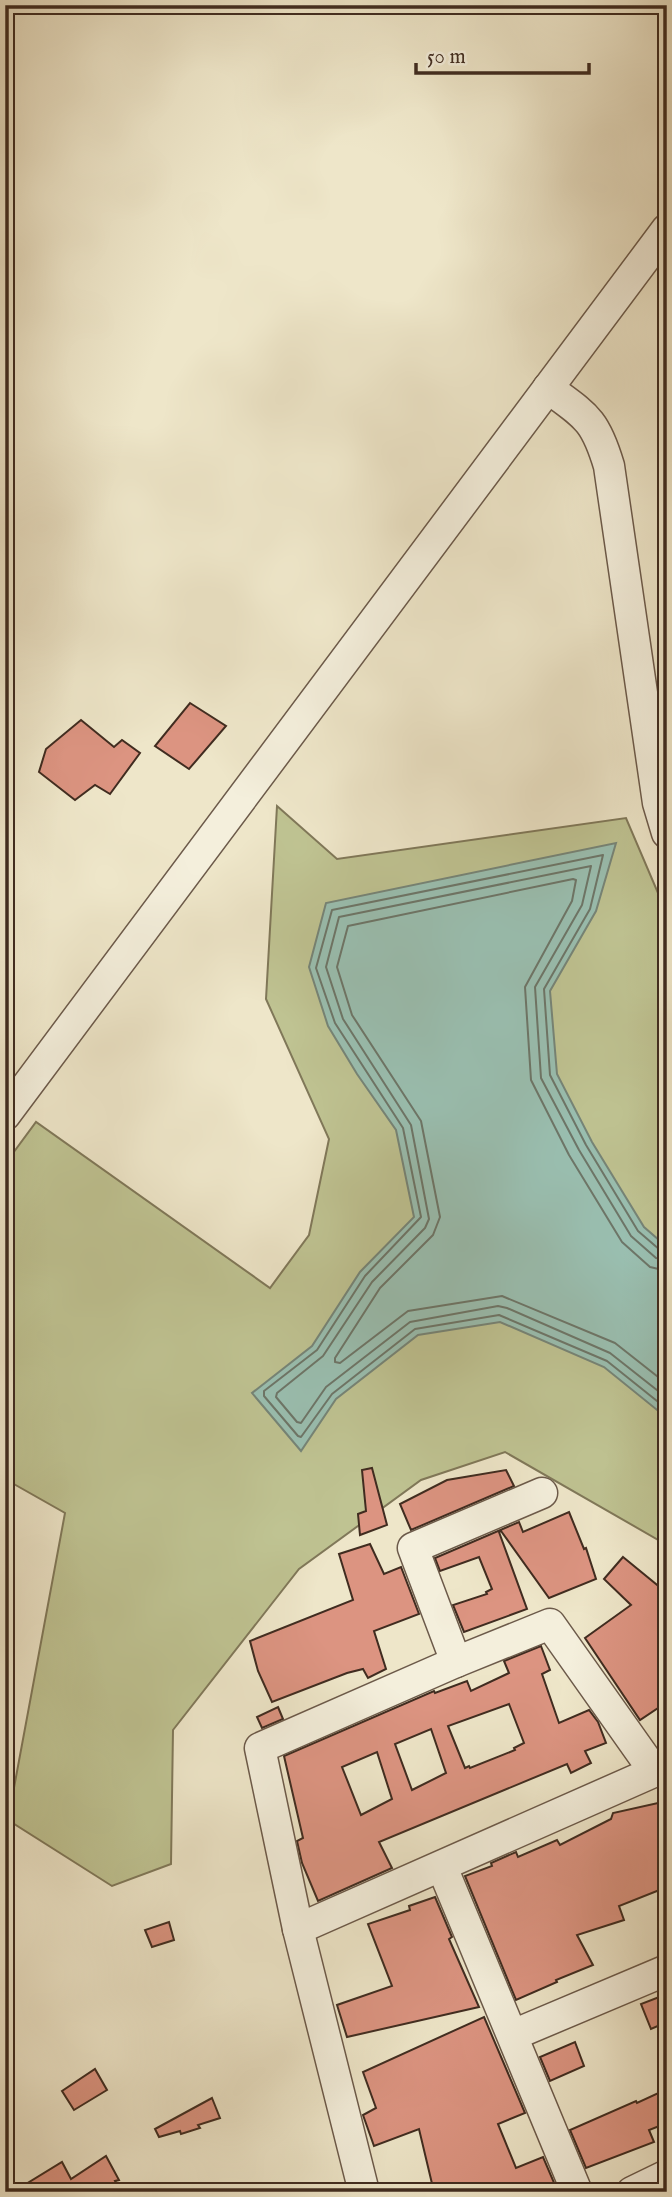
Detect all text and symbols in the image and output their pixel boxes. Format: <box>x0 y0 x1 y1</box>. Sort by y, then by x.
scale bar <box>416 32 590 76</box>
text: 50 m <box>427 44 466 71</box>

